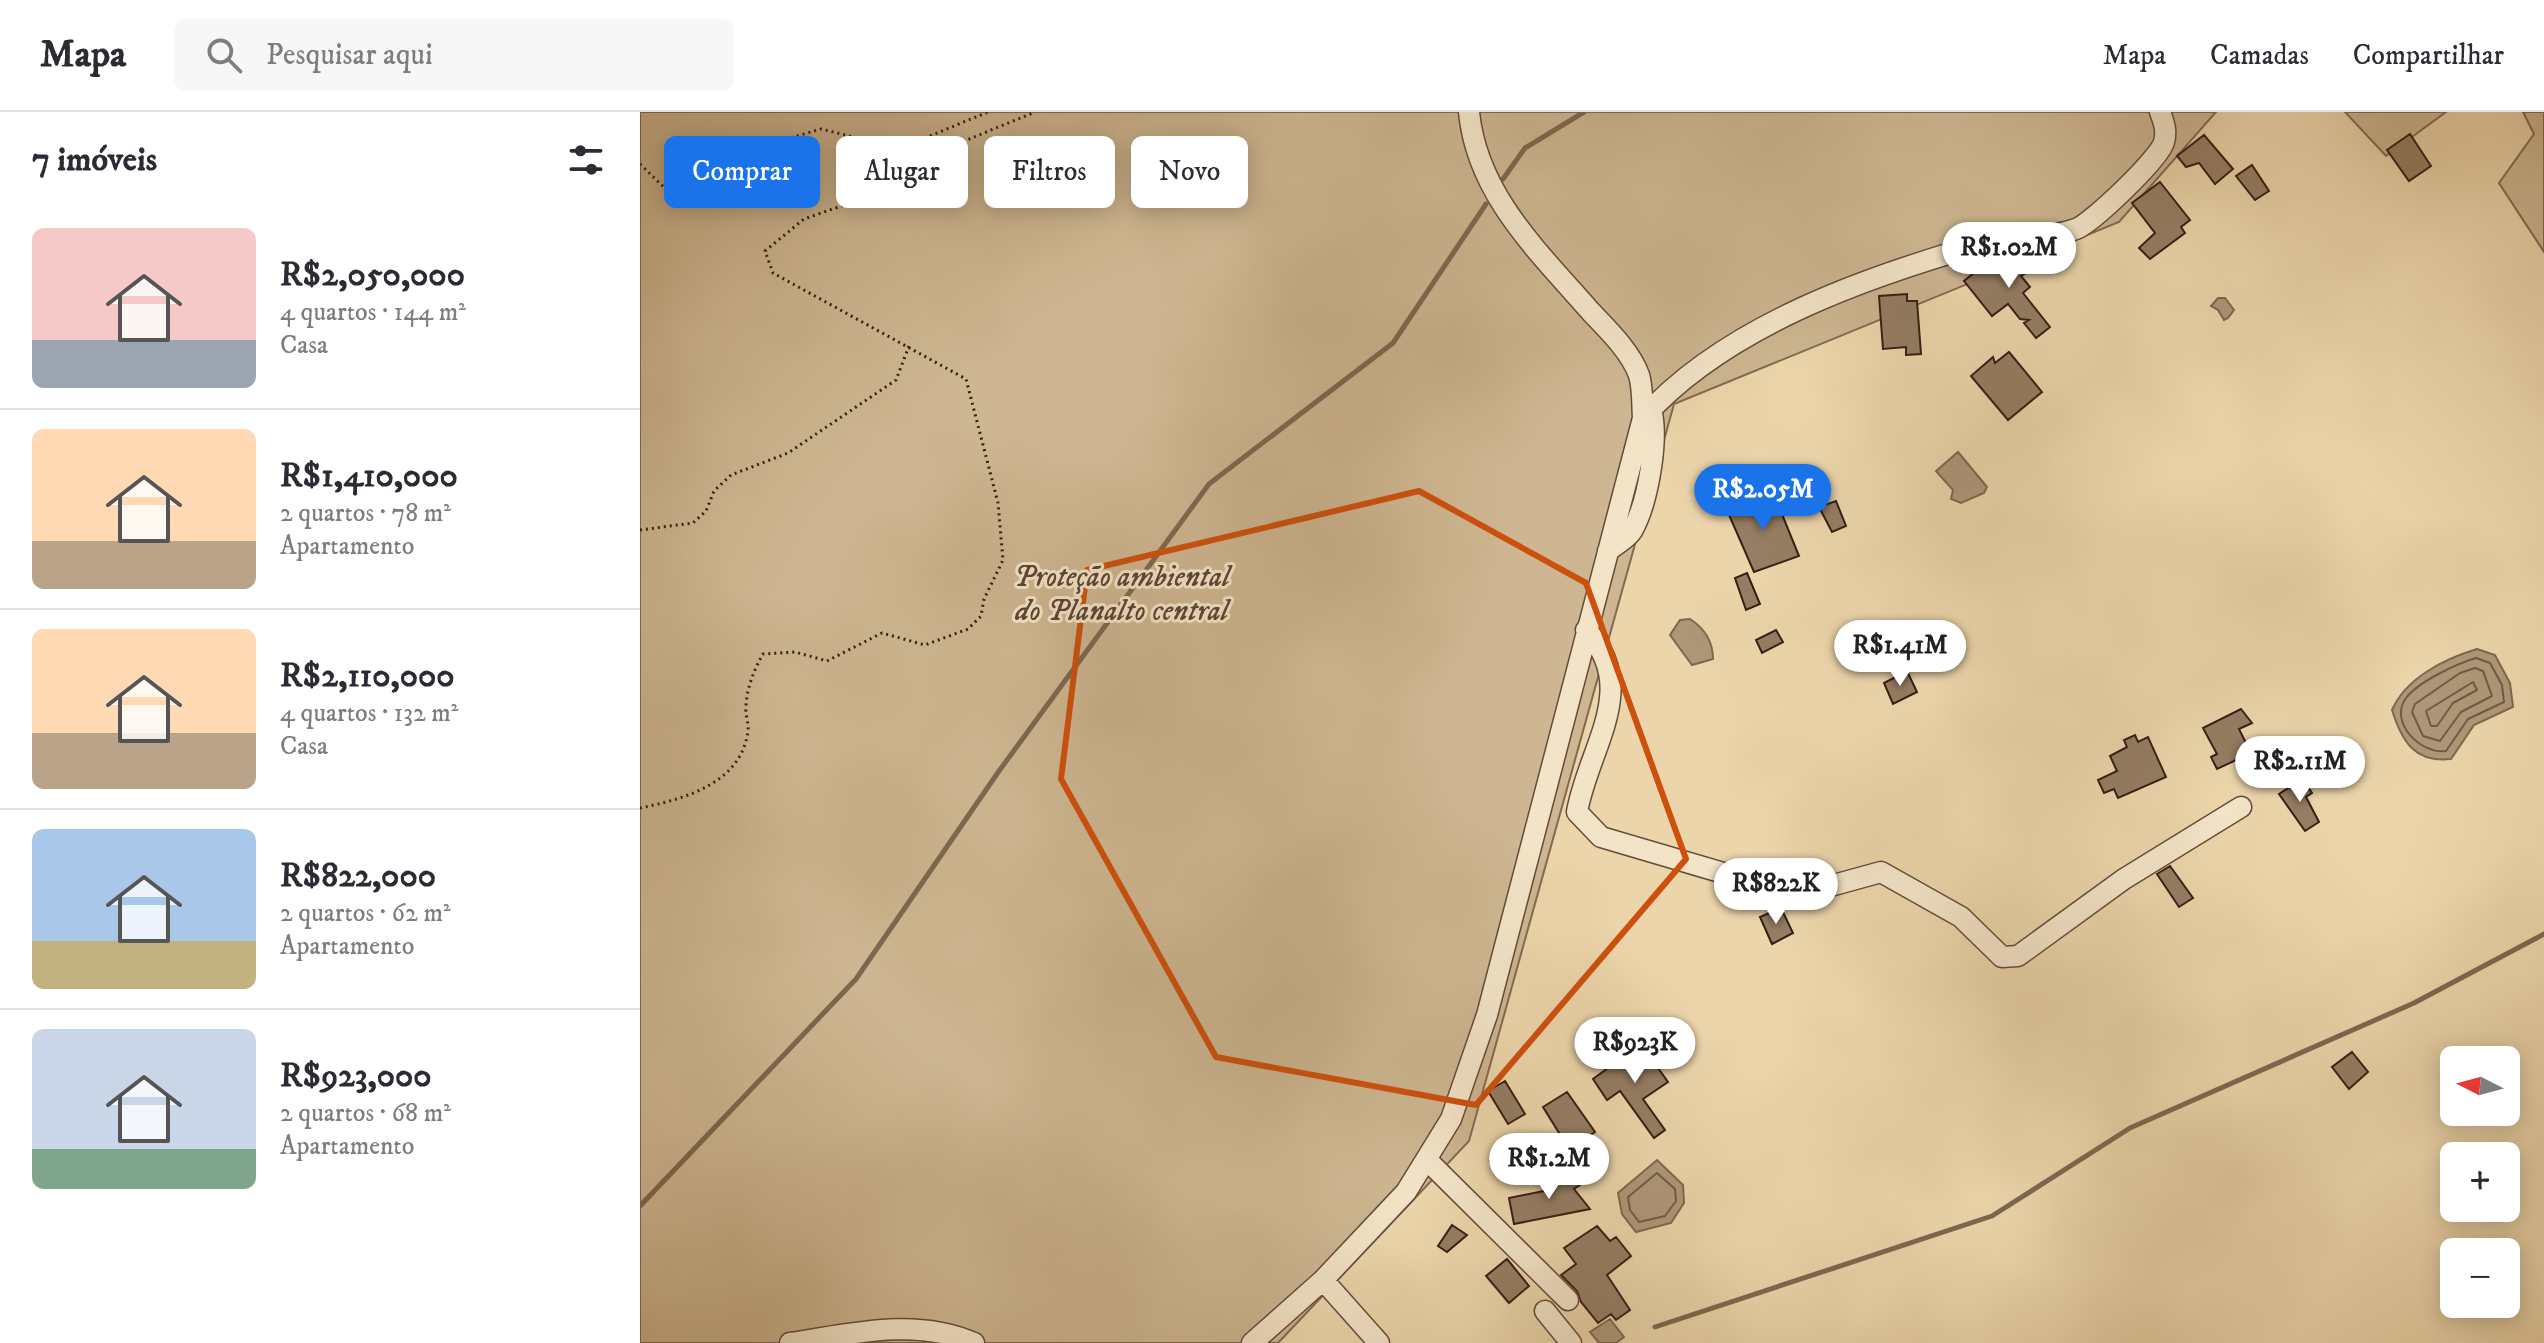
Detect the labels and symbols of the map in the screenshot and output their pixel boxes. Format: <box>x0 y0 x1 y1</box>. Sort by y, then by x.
pin: R$1.02M <box>1935 222 2083 290</box>
pin: R$2.05M <box>1689 464 1837 532</box>
park label: Proteção ambiental do Planalto central <box>1014 559 1233 630</box>
pin: R$1.41M <box>1826 620 1974 688</box>
pin: R$2.11M <box>2226 736 2374 804</box>
pin: R$822K <box>1711 858 1841 926</box>
pin: R$923K <box>1570 1017 1700 1085</box>
north arrow <box>2440 1046 2520 1126</box>
pin: R$1.2M <box>1484 1133 1614 1201</box>

